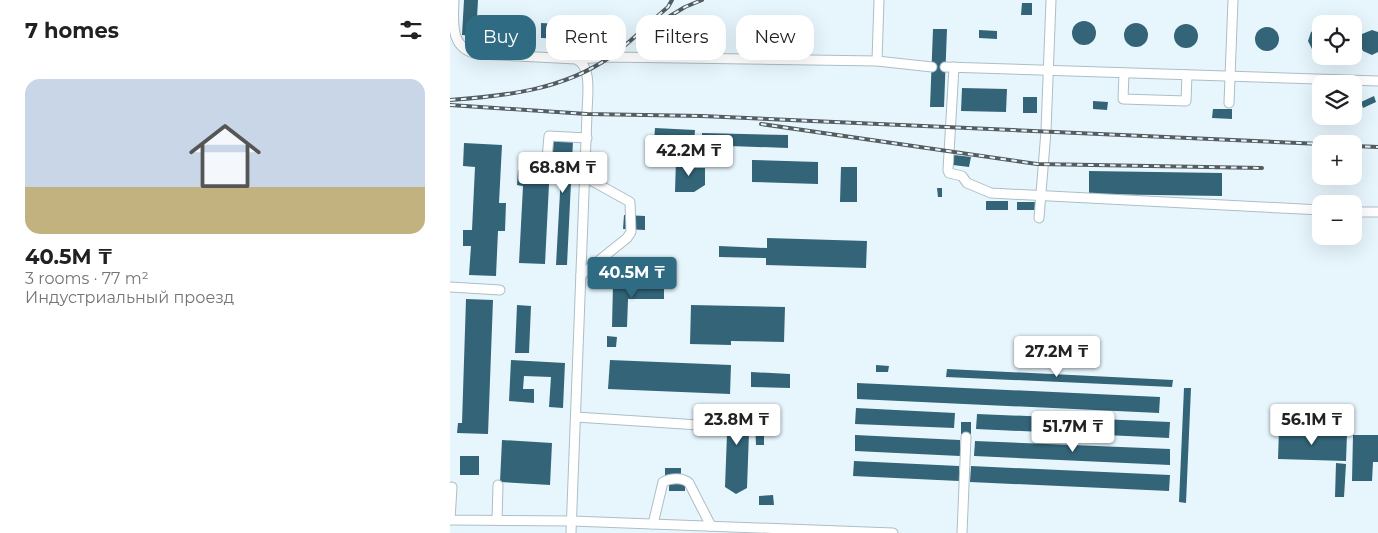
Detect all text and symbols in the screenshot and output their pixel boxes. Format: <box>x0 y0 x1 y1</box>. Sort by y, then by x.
chip: Buy <box>465 15 536 60</box>
chip: Rent <box>546 15 626 60</box>
chip: Filters <box>636 15 726 60</box>
chip: New <box>736 15 814 60</box>
map controls <box>1312 15 1362 245</box>
button: locate <box>1312 15 1362 65</box>
icon: filters <box>397 16 425 44</box>
text: 7 homes <box>25 18 119 43</box>
button: layers <box>1312 75 1362 125</box>
icon: home <box>180 111 270 201</box>
pin: 42.2M ₸ <box>643 134 735 177</box>
button: + <box>1312 135 1362 185</box>
text: 42.2M ₸ <box>656 141 722 160</box>
pin: 68.8M ₸ <box>517 152 609 194</box>
text: 68.8M ₸ <box>529 158 597 177</box>
button: − <box>1312 195 1362 245</box>
text: 40.5M ₸ <box>25 244 113 269</box>
pin: 40.5M ₸ <box>586 256 678 299</box>
text: 40.5M ₸ <box>599 263 665 282</box>
text: 3 rooms · 77 m² <box>25 269 149 288</box>
text: Индустриальный проезд <box>25 288 234 307</box>
pin: 27.2M ₸ <box>1011 336 1103 378</box>
text: 27.2M ₸ <box>1025 342 1089 361</box>
pin: 23.8M ₸ <box>691 404 783 446</box>
pin: 56.1M ₸ <box>1266 404 1358 446</box>
text: 23.8M ₸ <box>704 410 770 429</box>
pin: 51.7M ₸ <box>1027 410 1119 453</box>
text: 56.1M ₸ <box>1281 410 1343 429</box>
text: 51.7M ₸ <box>1042 417 1104 436</box>

